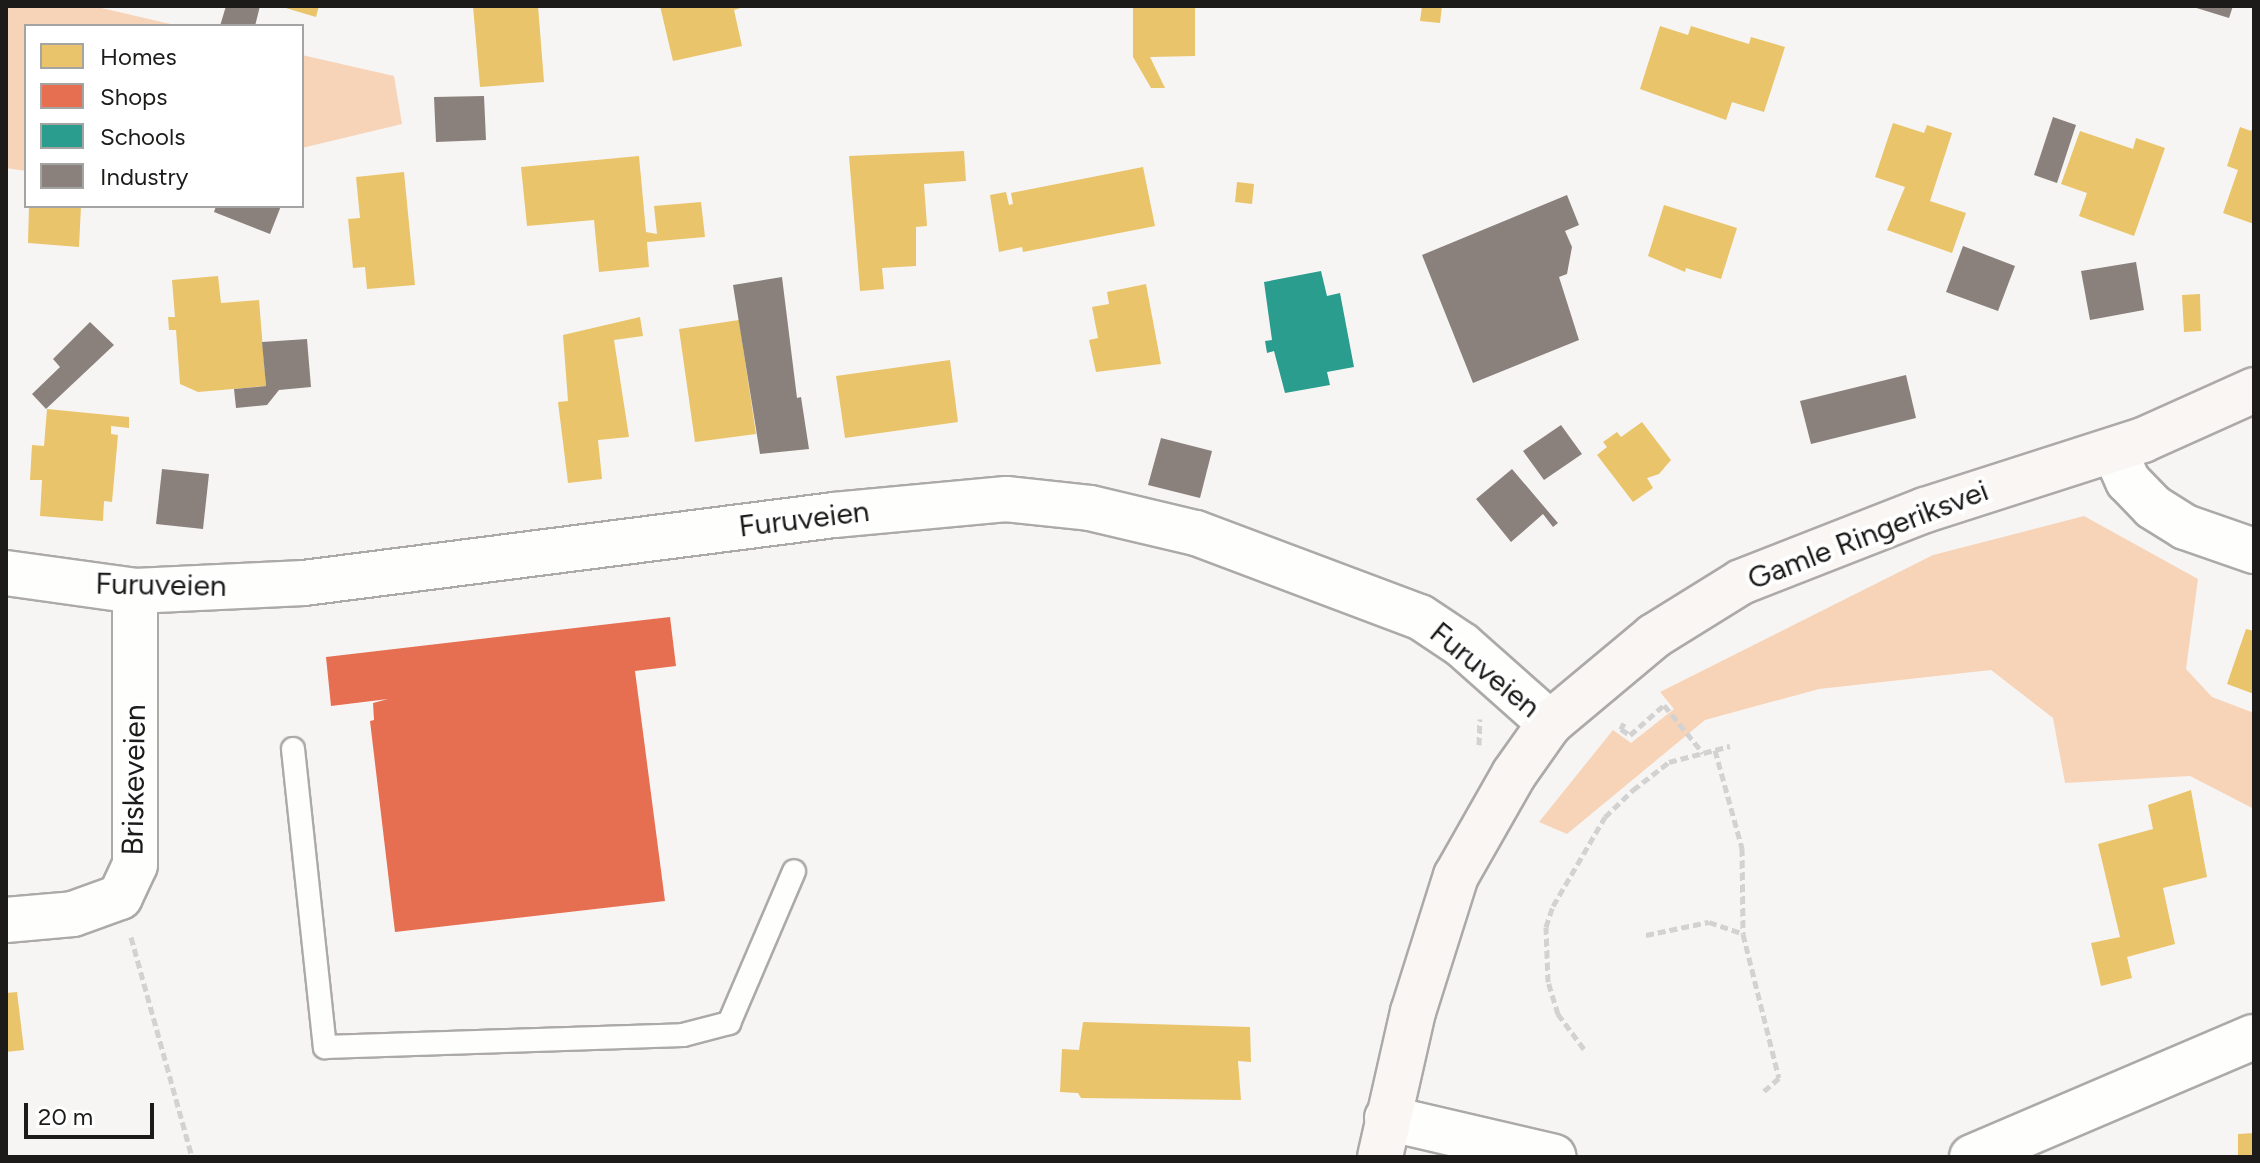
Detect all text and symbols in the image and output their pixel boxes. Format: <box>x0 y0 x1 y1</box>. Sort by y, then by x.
legend <box>24 24 304 208</box>
text: Homes <box>100 42 177 71</box>
text: Shops <box>100 82 167 111</box>
text: Schools <box>100 122 185 151</box>
text: Industry <box>100 162 188 191</box>
street label: Gamle Ringeriksvei <box>1743 473 1993 597</box>
street label: Furuveien <box>737 493 871 545</box>
street label: Furuveien <box>95 566 227 604</box>
street label: Furuveien <box>1423 615 1547 725</box>
street label: Briskeveien <box>115 704 153 856</box>
scale bar <box>28 1087 158 1137</box>
text: 20 m <box>38 1102 93 1131</box>

